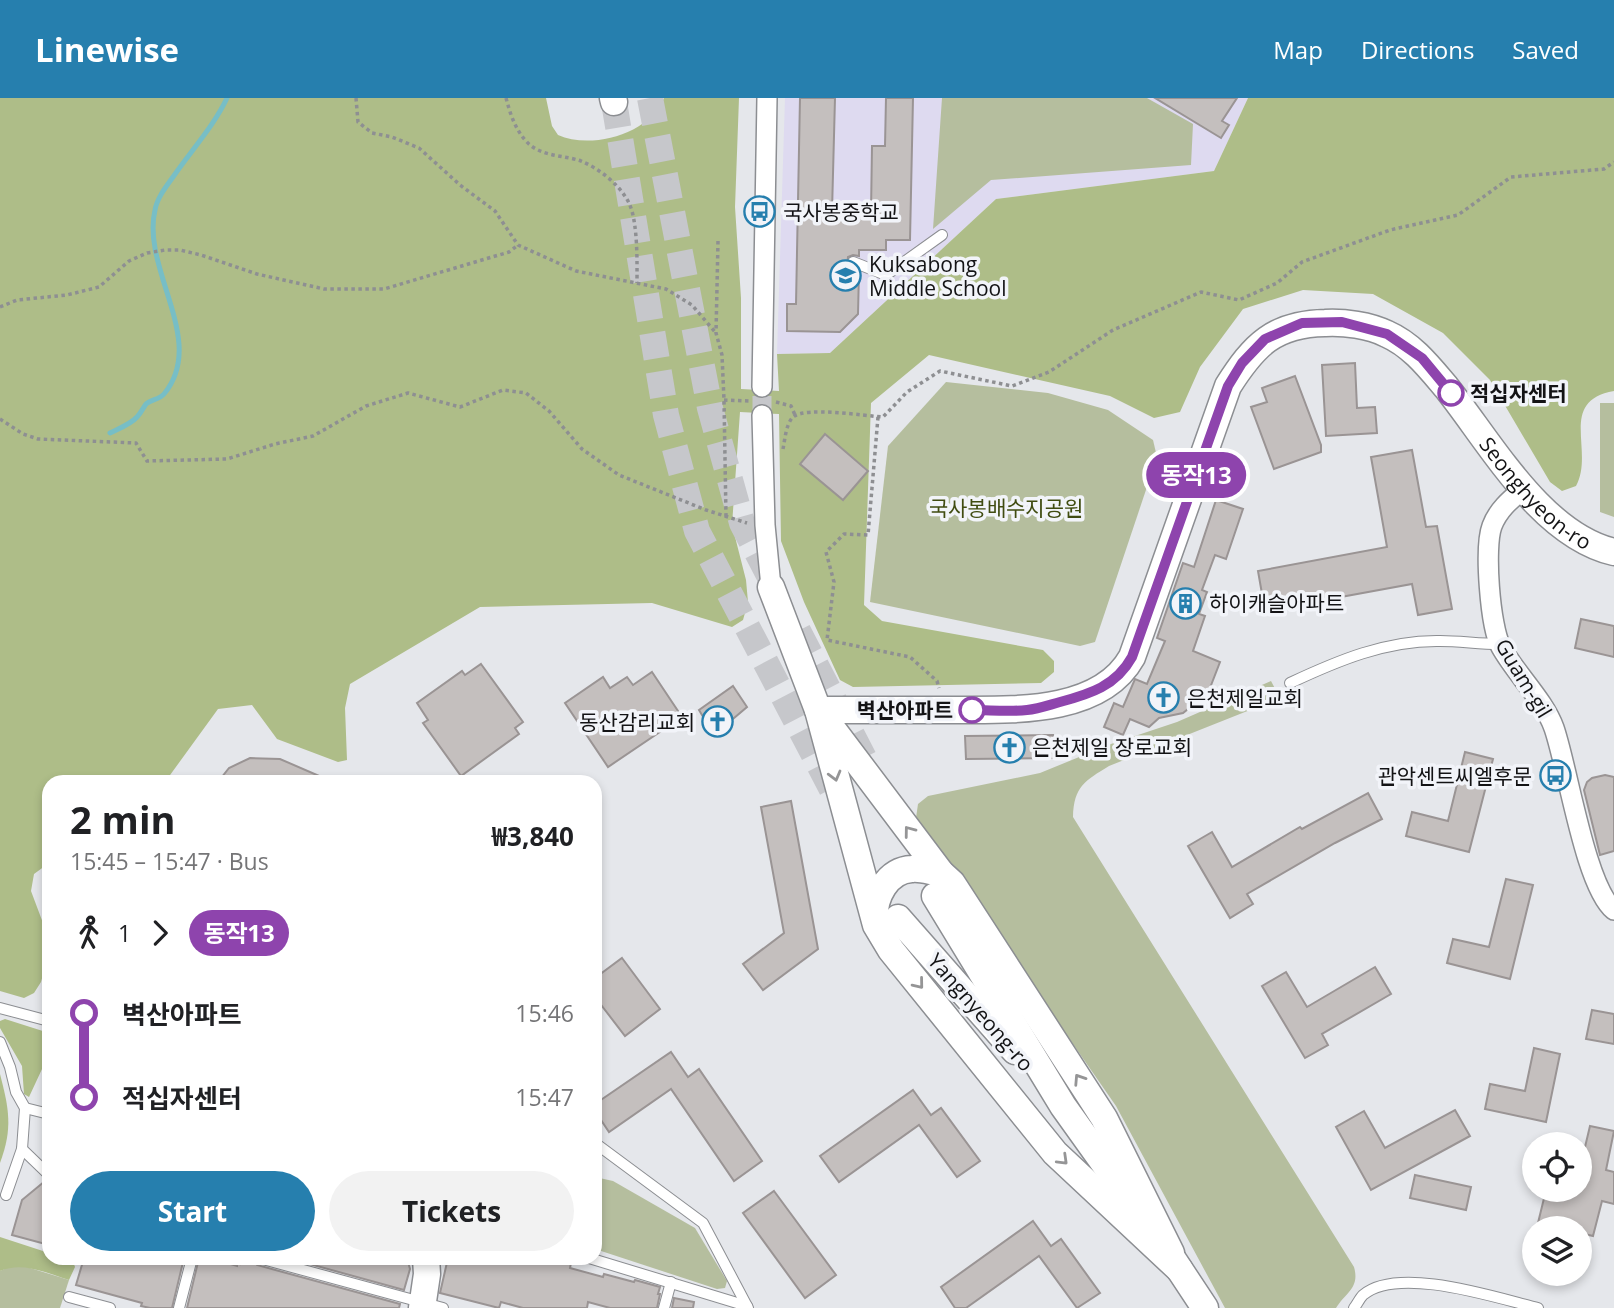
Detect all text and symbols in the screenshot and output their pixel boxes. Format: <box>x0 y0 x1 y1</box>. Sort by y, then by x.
text: Linewise <box>35 27 179 72</box>
text: Map <box>1273 33 1323 66</box>
text: Directions <box>1361 33 1474 66</box>
text: Saved <box>1512 33 1579 66</box>
bus stop icon: 국사봉중학교 <box>743 195 777 229</box>
place label: 국사봉중학교 <box>783 198 899 226</box>
place label: Kuksabong Middle School <box>869 250 1006 302</box>
school or university icon: Kuksabong Middle School <box>829 259 863 293</box>
place label: 적십자센터 <box>1470 379 1567 407</box>
marker: 적십자센터 <box>1438 380 1464 406</box>
street label: Seonghyeon-ro <box>1474 431 1596 556</box>
line badge: 동작13 <box>1147 452 1245 498</box>
text: 동작13 <box>1160 458 1232 491</box>
park label: 국사봉배수지공원 <box>929 494 1083 522</box>
building icon: 하이캐슬아파트 <box>1169 586 1203 620</box>
place label: 하이캐슬아파트 <box>1209 589 1344 617</box>
street label: Guam-gil <box>1489 633 1559 723</box>
church icon: 은천제일교회 <box>1147 681 1181 715</box>
place label: 은천제일교회 <box>1187 684 1303 712</box>
place label: 벽산아파트 <box>856 696 953 724</box>
marker: 벽산아파트 <box>959 697 985 723</box>
church icon: 동산감리교회 <box>701 705 735 739</box>
place label: 동산감리교회 <box>579 708 695 736</box>
church icon: 은천제일 장로교회 <box>992 730 1026 764</box>
place label: 은천제일 장로교회 <box>1032 733 1192 761</box>
bus stop icon: 관악센트씨엘후문 <box>1538 759 1572 793</box>
place label: 관악센트씨엘후문 <box>1377 762 1532 790</box>
one-way arrow <box>827 770 841 782</box>
text: 2 min <box>70 793 175 845</box>
text: ₩3,840 <box>492 818 574 854</box>
one-way arrow <box>904 827 917 839</box>
text: 15:45 – 15:47 · Bus <box>70 845 269 877</box>
icon: walk <box>70 914 108 952</box>
icon: forward <box>141 914 179 952</box>
text: 동작13 <box>203 916 275 949</box>
text: 1 <box>118 917 131 949</box>
street label: Yangnyeong-ro <box>922 947 1040 1077</box>
one-way arrow <box>910 977 923 989</box>
text: 벽산아파트 <box>122 996 242 1032</box>
text: 15:46 <box>515 997 574 1029</box>
one-way arrow <box>1074 1074 1087 1087</box>
text: 적십자센터 <box>122 1080 242 1116</box>
text: 15:47 <box>515 1081 574 1113</box>
map controls <box>1522 1132 1592 1286</box>
button: locate <box>1522 1132 1592 1202</box>
one-way arrow <box>1055 1152 1068 1164</box>
button: Start <box>70 1171 315 1251</box>
button: Tickets <box>329 1171 574 1251</box>
button: layers <box>1522 1216 1592 1286</box>

